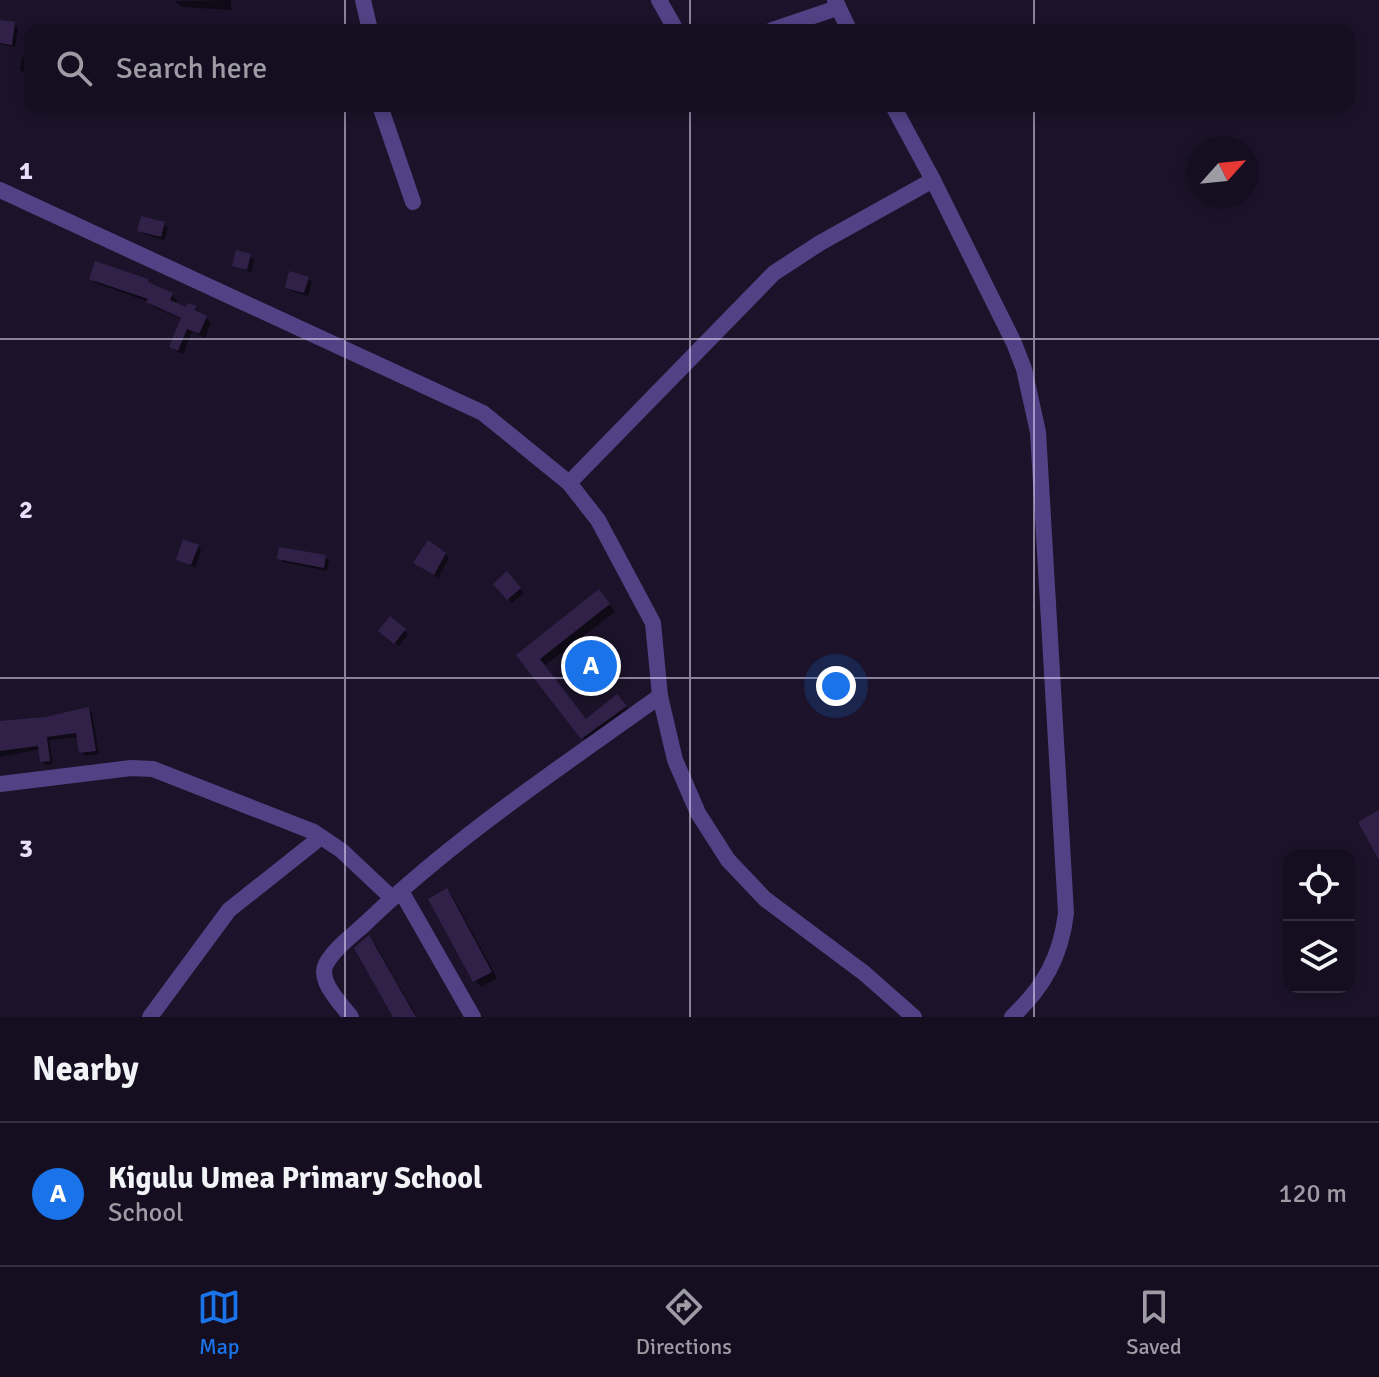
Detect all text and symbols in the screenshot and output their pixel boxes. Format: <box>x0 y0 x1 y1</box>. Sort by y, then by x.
search box <box>24 24 1355 112</box>
icon: search <box>52 46 96 90</box>
text: Search here <box>116 50 267 87</box>
north arrow <box>1187 136 1259 208</box>
text: 1 <box>19 155 33 187</box>
text: 2 <box>19 494 33 526</box>
pin: A <box>565 636 617 696</box>
your location <box>816 666 856 706</box>
text: 3 <box>19 833 33 865</box>
map controls <box>1283 849 1355 993</box>
button: locate <box>1283 849 1355 921</box>
button: layers <box>1283 921 1355 993</box>
text: Nearby <box>32 1048 139 1090</box>
text: Kigulu Umea Primary School <box>108 1160 482 1197</box>
text: A <box>50 1178 66 1210</box>
text: 120 m <box>1278 1178 1347 1210</box>
text: School <box>108 1197 184 1229</box>
tab: Map <box>197 1285 241 1360</box>
tab: Directions <box>636 1285 732 1360</box>
tab: Saved <box>1126 1285 1182 1360</box>

